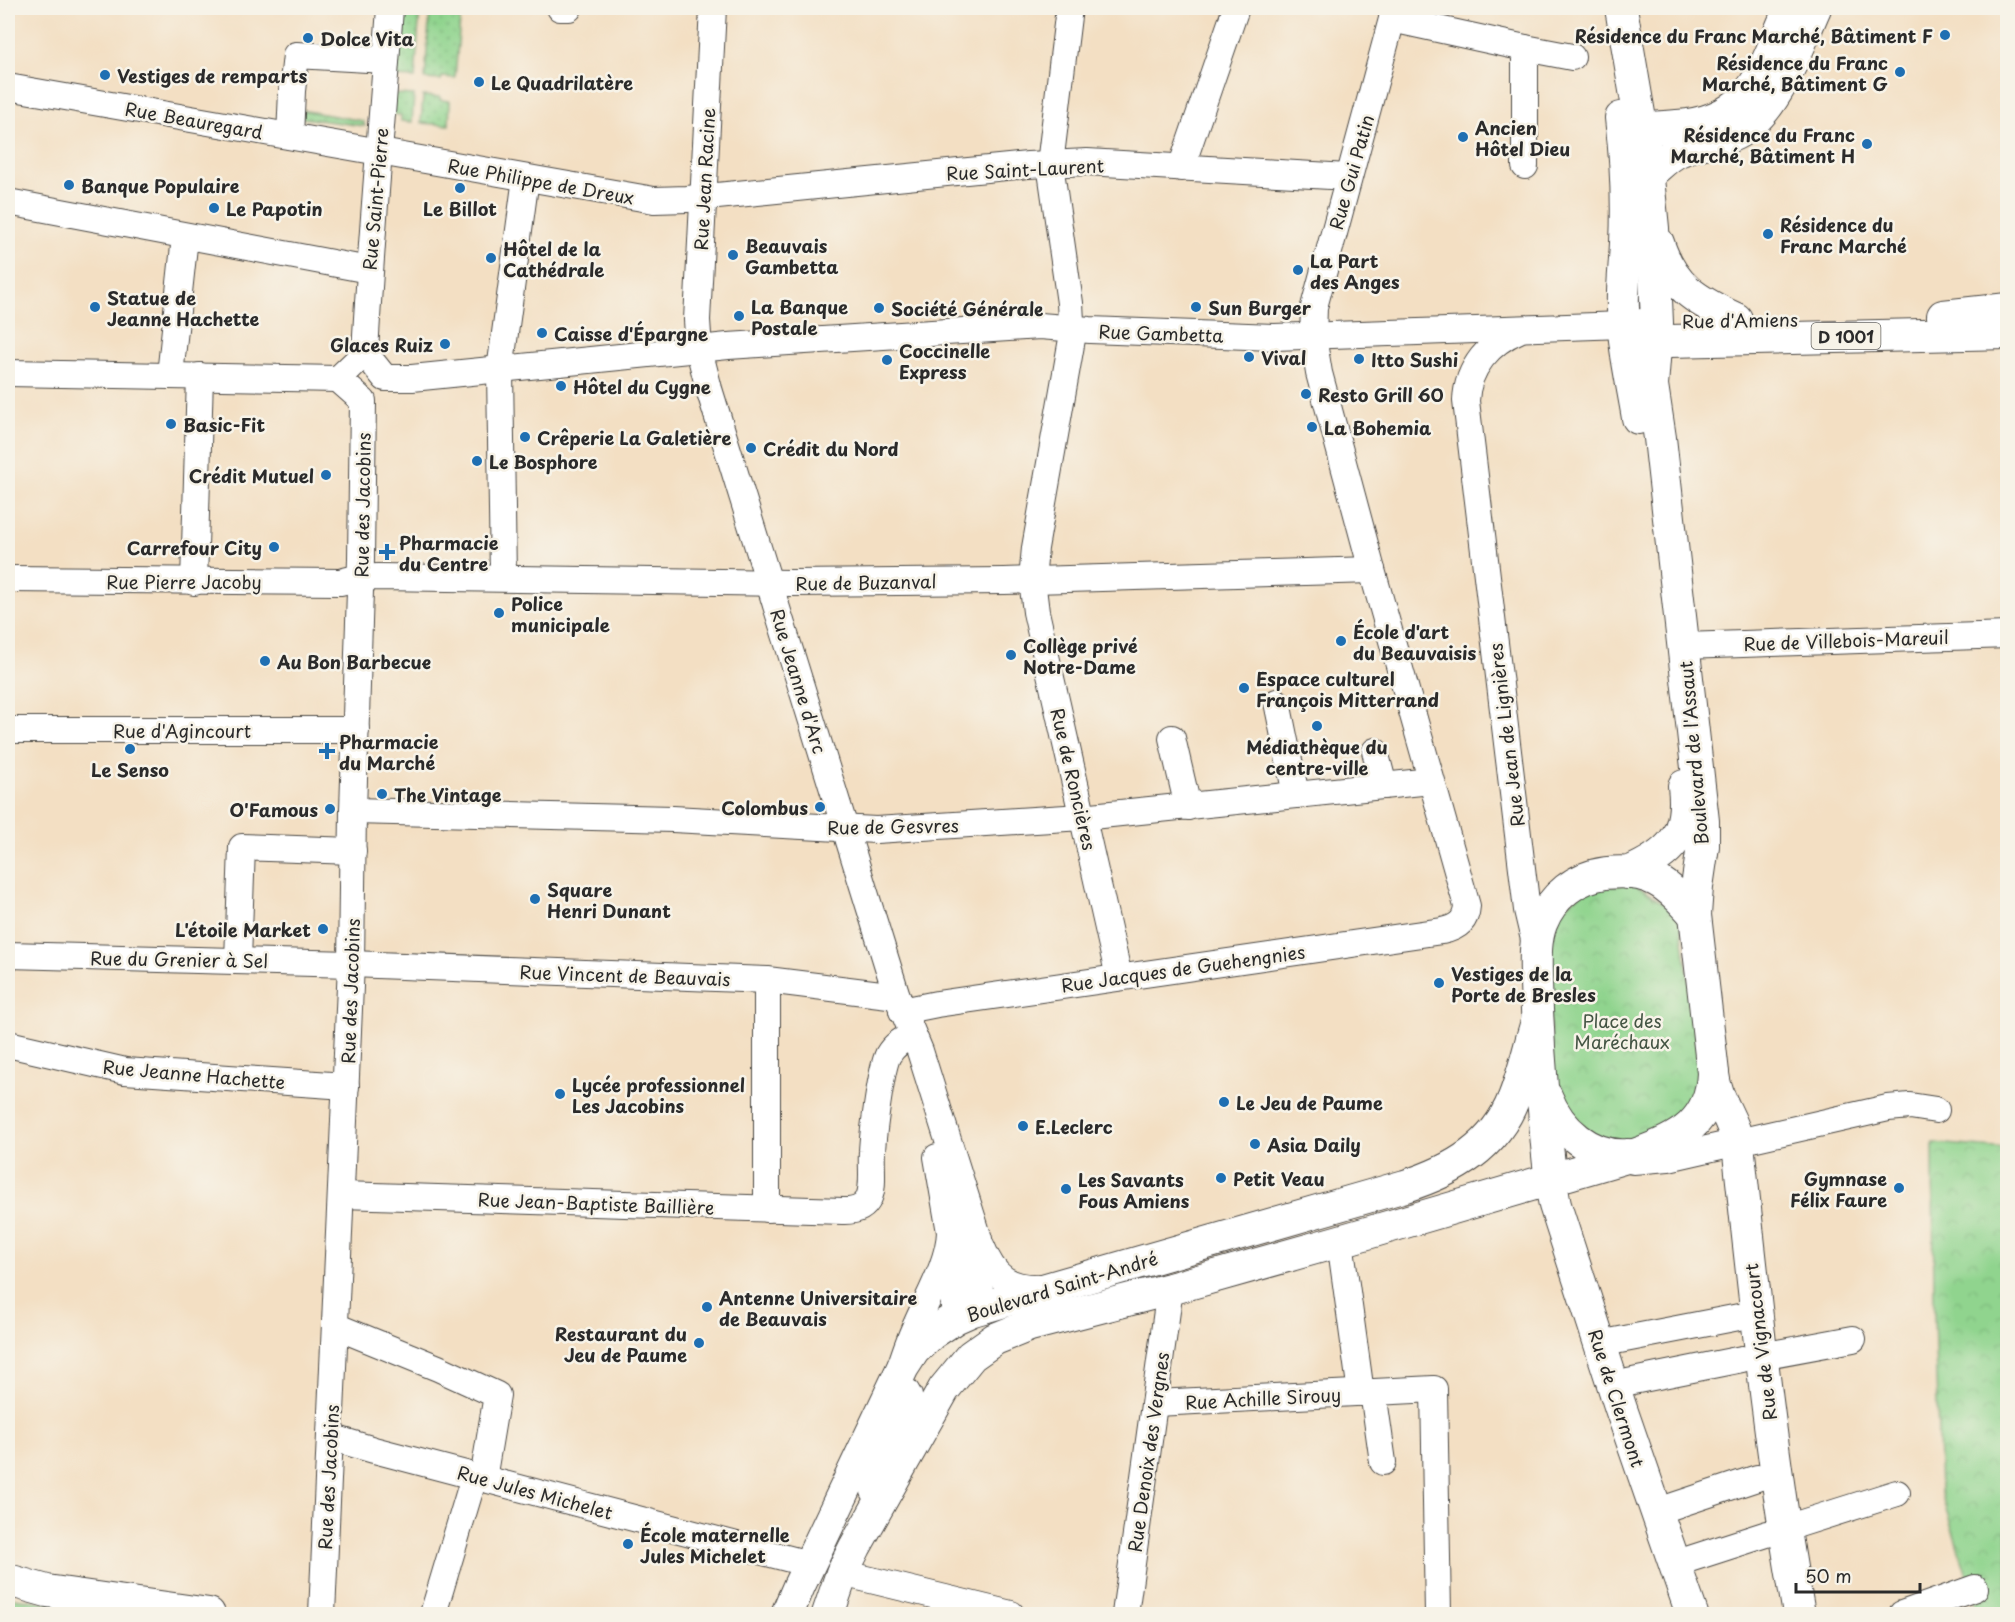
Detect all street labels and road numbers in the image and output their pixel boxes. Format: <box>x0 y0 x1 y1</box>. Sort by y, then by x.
street label: Rue Beauregard <box>123 95 265 145</box>
street label: Rue Jean Racine <box>687 107 721 251</box>
street label: Rue Gui Patin <box>1322 111 1380 233</box>
street label: Rue Saint-Pierre <box>355 127 395 271</box>
street label: Rue Philippe de Dreux <box>446 151 636 211</box>
street label: Rue Saint-Laurent <box>945 151 1105 187</box>
street label: Rue d'Amiens <box>1682 305 1798 335</box>
street label: Rue Gambetta <box>1098 317 1225 349</box>
road number: D 1001 <box>1812 323 1880 349</box>
street label: Rue des Jacobins <box>347 432 377 578</box>
street label: Rue de Buzanval <box>795 567 937 597</box>
street label: Rue Pierre Jacoby <box>106 568 262 595</box>
street label: Rue Jeanne d'Arc <box>764 605 834 757</box>
street label: Rue de Villebois-Mareuil <box>1743 623 1949 657</box>
street label: Rue Jean de Lignières <box>1481 642 1531 828</box>
street label: Boulevard de l'Assaut <box>1672 660 1714 846</box>
street label: Rue de Roncières <box>1045 705 1103 853</box>
street label: Rue d'Agincourt <box>113 717 251 744</box>
street label: Rue de Gesvres <box>827 811 959 841</box>
street label: Rue des Jacobins <box>334 918 366 1064</box>
street label: Rue Jacques de Guehengnies <box>1059 938 1307 998</box>
street label: Rue du Grenier à Sel <box>90 944 268 974</box>
street label: Rue Vincent de Beauvais <box>519 958 731 992</box>
street label: Rue Jeanne Hachette <box>102 1053 286 1095</box>
street label: Rue Jean-Baptiste Baillière <box>477 1185 715 1221</box>
street label: Boulevard Saint-André <box>963 1244 1161 1328</box>
street label: Rue de Vignacourt <box>1737 1262 1783 1422</box>
street label: Rue de Clermont <box>1582 1326 1652 1470</box>
street label: Rue Denoix des Vergnes <box>1121 1350 1175 1554</box>
street label: Rue Achille Sirouy <box>1184 1380 1342 1416</box>
street label: Rue des Jacobins <box>311 1404 345 1550</box>
street label: Rue Jules Michelet <box>454 1458 616 1526</box>

